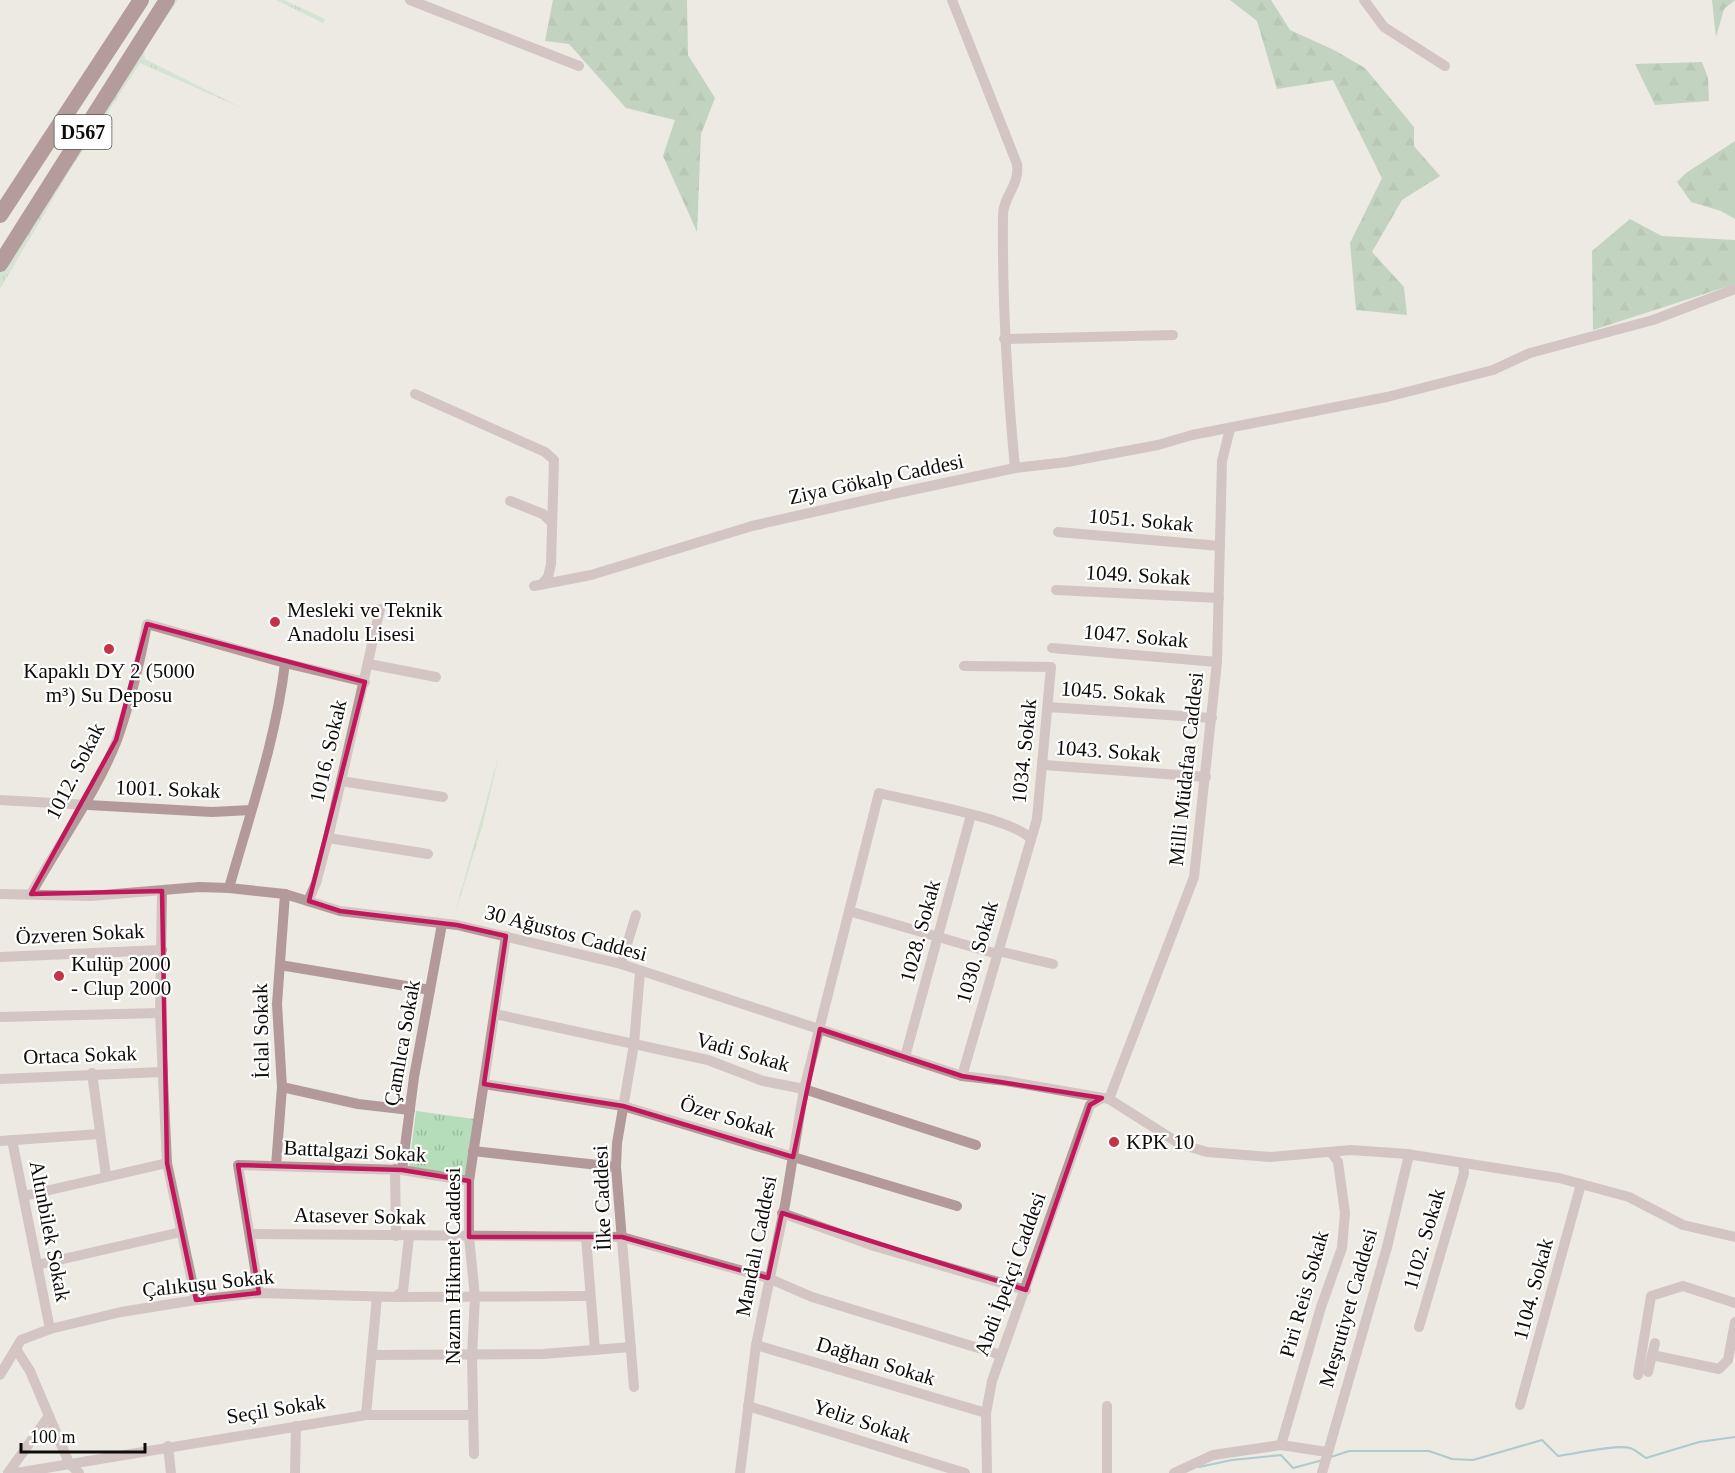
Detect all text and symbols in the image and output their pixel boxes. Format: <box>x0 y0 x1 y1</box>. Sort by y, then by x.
road number: D567 <box>54 115 112 149</box>
street label: Ziya Gökalp Caddesi <box>786 449 966 509</box>
street label: 1051. Sokak <box>1088 503 1195 537</box>
street label: 1049. Sokak <box>1085 560 1192 590</box>
place label: Mesleki ve Teknik Anadolu Lisesi <box>287 598 443 646</box>
marker: Mesleki ve Teknik Anadolu Lisesi <box>268 615 282 629</box>
street label: 1047. Sokak <box>1083 619 1190 653</box>
marker: Kapaklı DY 2 (5000 m³) Su Deposu <box>102 642 116 656</box>
place label: Kapaklı DY 2 (5000 m³) Su Deposu <box>23 659 195 707</box>
street label: Milli Müdafaa Caddesi <box>1164 671 1208 867</box>
street label: 1045. Sokak <box>1060 676 1167 708</box>
street label: 1016. Sokak <box>304 697 352 805</box>
street label: 1034. Sokak <box>1007 697 1041 804</box>
street label: 1012. Sokak <box>40 718 110 823</box>
street label: 1043. Sokak <box>1055 735 1162 767</box>
street label: 1001. Sokak <box>115 775 221 803</box>
street label: 1028. Sokak <box>895 877 945 985</box>
street label: 1030. Sokak <box>951 898 1003 1006</box>
street label: 30 Ağustos Caddesi <box>482 900 650 966</box>
street label: Özveren Sokak <box>15 919 145 949</box>
place label: Kulüp 2000 - Clup 2000 <box>71 952 171 1000</box>
marker: Kulüp 2000 - Clup 2000 <box>52 969 66 983</box>
street label: Çamlıca Sokak <box>379 978 425 1108</box>
street label: İclal Sokak <box>248 983 274 1079</box>
street label: Vadi Sokak <box>693 1027 793 1077</box>
street label: Ortaca Sokak <box>23 1041 138 1069</box>
street label: Özer Sokak <box>677 1091 779 1143</box>
place label: KPK 10 <box>1126 1130 1194 1154</box>
street label: Battalgazi Sokak <box>283 1135 427 1167</box>
marker: KPK 10 <box>1107 1135 1121 1149</box>
street label: İlke Caddesi <box>588 1145 616 1251</box>
street label: Altınbilek Sokak <box>25 1159 76 1304</box>
street label: Nazım Hikmet Caddesi <box>441 1167 465 1365</box>
street label: Mandalı Caddesi <box>731 1173 781 1318</box>
street label: 1102. Sokak <box>1398 1185 1450 1292</box>
street label: Abdi İpekçi Caddesi <box>969 1189 1051 1359</box>
street label: Atasever Sokak <box>294 1203 427 1229</box>
street label: Meşrutiyet Caddesi <box>1314 1226 1382 1390</box>
street label: Piri Reis Sokak <box>1274 1227 1334 1360</box>
street label: 1104. Sokak <box>1508 1235 1558 1342</box>
street label: Çalıkuşu Sokak <box>141 1264 276 1302</box>
street label: Dağhan Sokak <box>814 1332 939 1391</box>
street label: Seçil Sokak <box>225 1389 328 1429</box>
street label: Yeliz Sokak <box>810 1394 914 1448</box>
scale bar <box>21 1416 146 1454</box>
text: 100 m <box>30 1427 76 1447</box>

